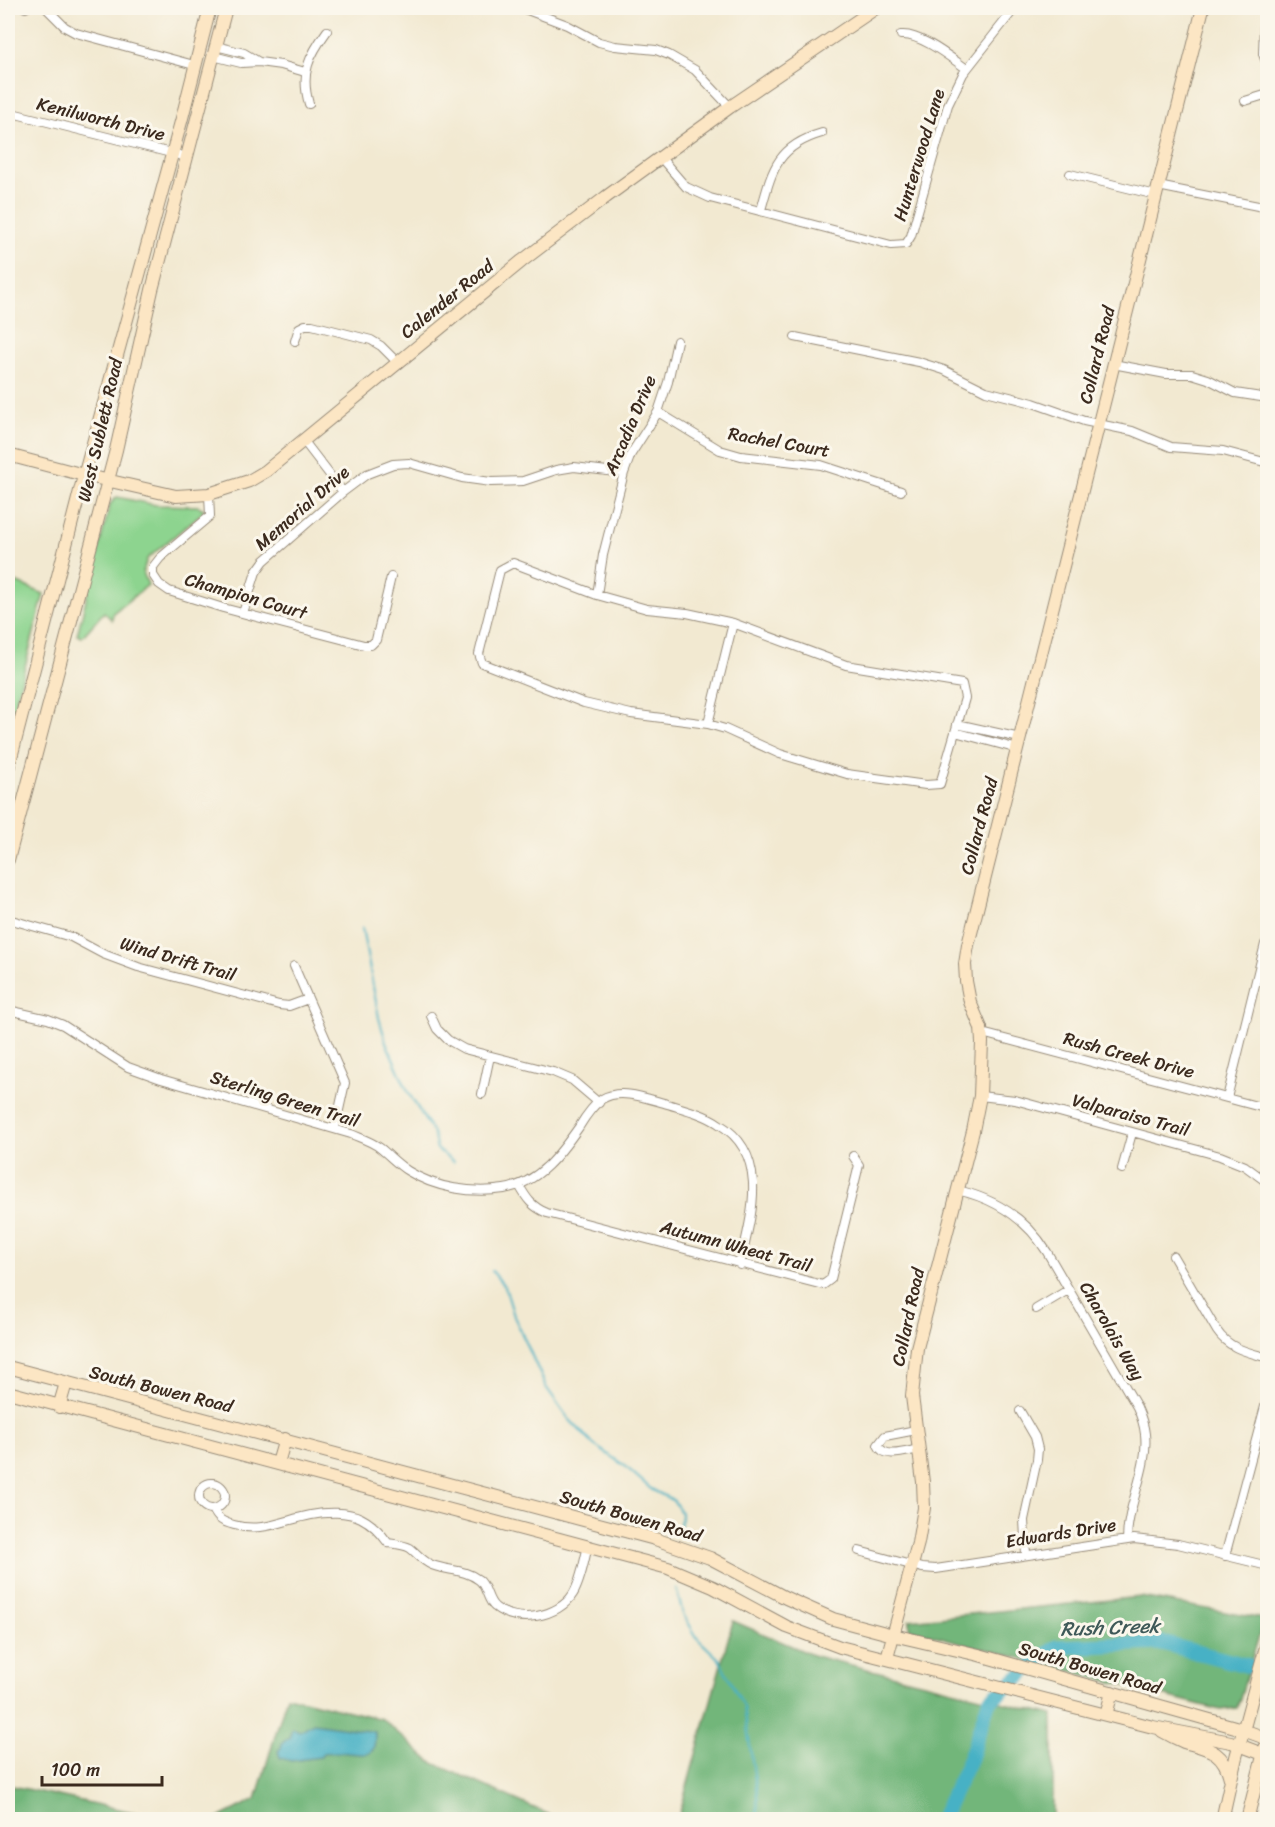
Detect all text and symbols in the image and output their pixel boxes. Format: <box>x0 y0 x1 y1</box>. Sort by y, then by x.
street label: Hunterwood Lane <box>884 84 954 225</box>
street label: Kenilworth Drive <box>33 88 169 150</box>
street label: Calender Road <box>393 250 502 347</box>
street label: Collard Road <box>1069 301 1125 407</box>
street label: West Sublett Road <box>68 354 132 505</box>
street label: Arcadia Drive <box>594 370 665 481</box>
street label: Rachel Court <box>726 417 832 467</box>
street label: Memorial Drive <box>247 457 357 559</box>
street label: Champion Court <box>181 563 312 629</box>
street label: Collard Road <box>951 772 1008 878</box>
street label: Wind Drift Trail <box>116 927 241 991</box>
street label: Rush Creek Drive <box>1060 1022 1198 1088</box>
street label: Sterling Green Trail <box>206 1061 364 1137</box>
street label: Valparaiso Trail <box>1069 1084 1194 1146</box>
street label: Autumn Wheat Trail <box>656 1210 816 1282</box>
street label: Collard Road <box>882 1263 934 1369</box>
street label: Charolais Way <box>1070 1275 1154 1387</box>
street label: South Bowen Road <box>86 1356 238 1423</box>
street label: South Bowen Road <box>556 1480 708 1552</box>
street label: Edwards Drive <box>1003 1508 1119 1558</box>
water label: Rush Creek <box>1060 1608 1162 1647</box>
street label: South Bowen Road <box>1015 1632 1167 1704</box>
scale bar <box>42 1749 162 1787</box>
text: 100 m <box>51 1754 100 1786</box>

